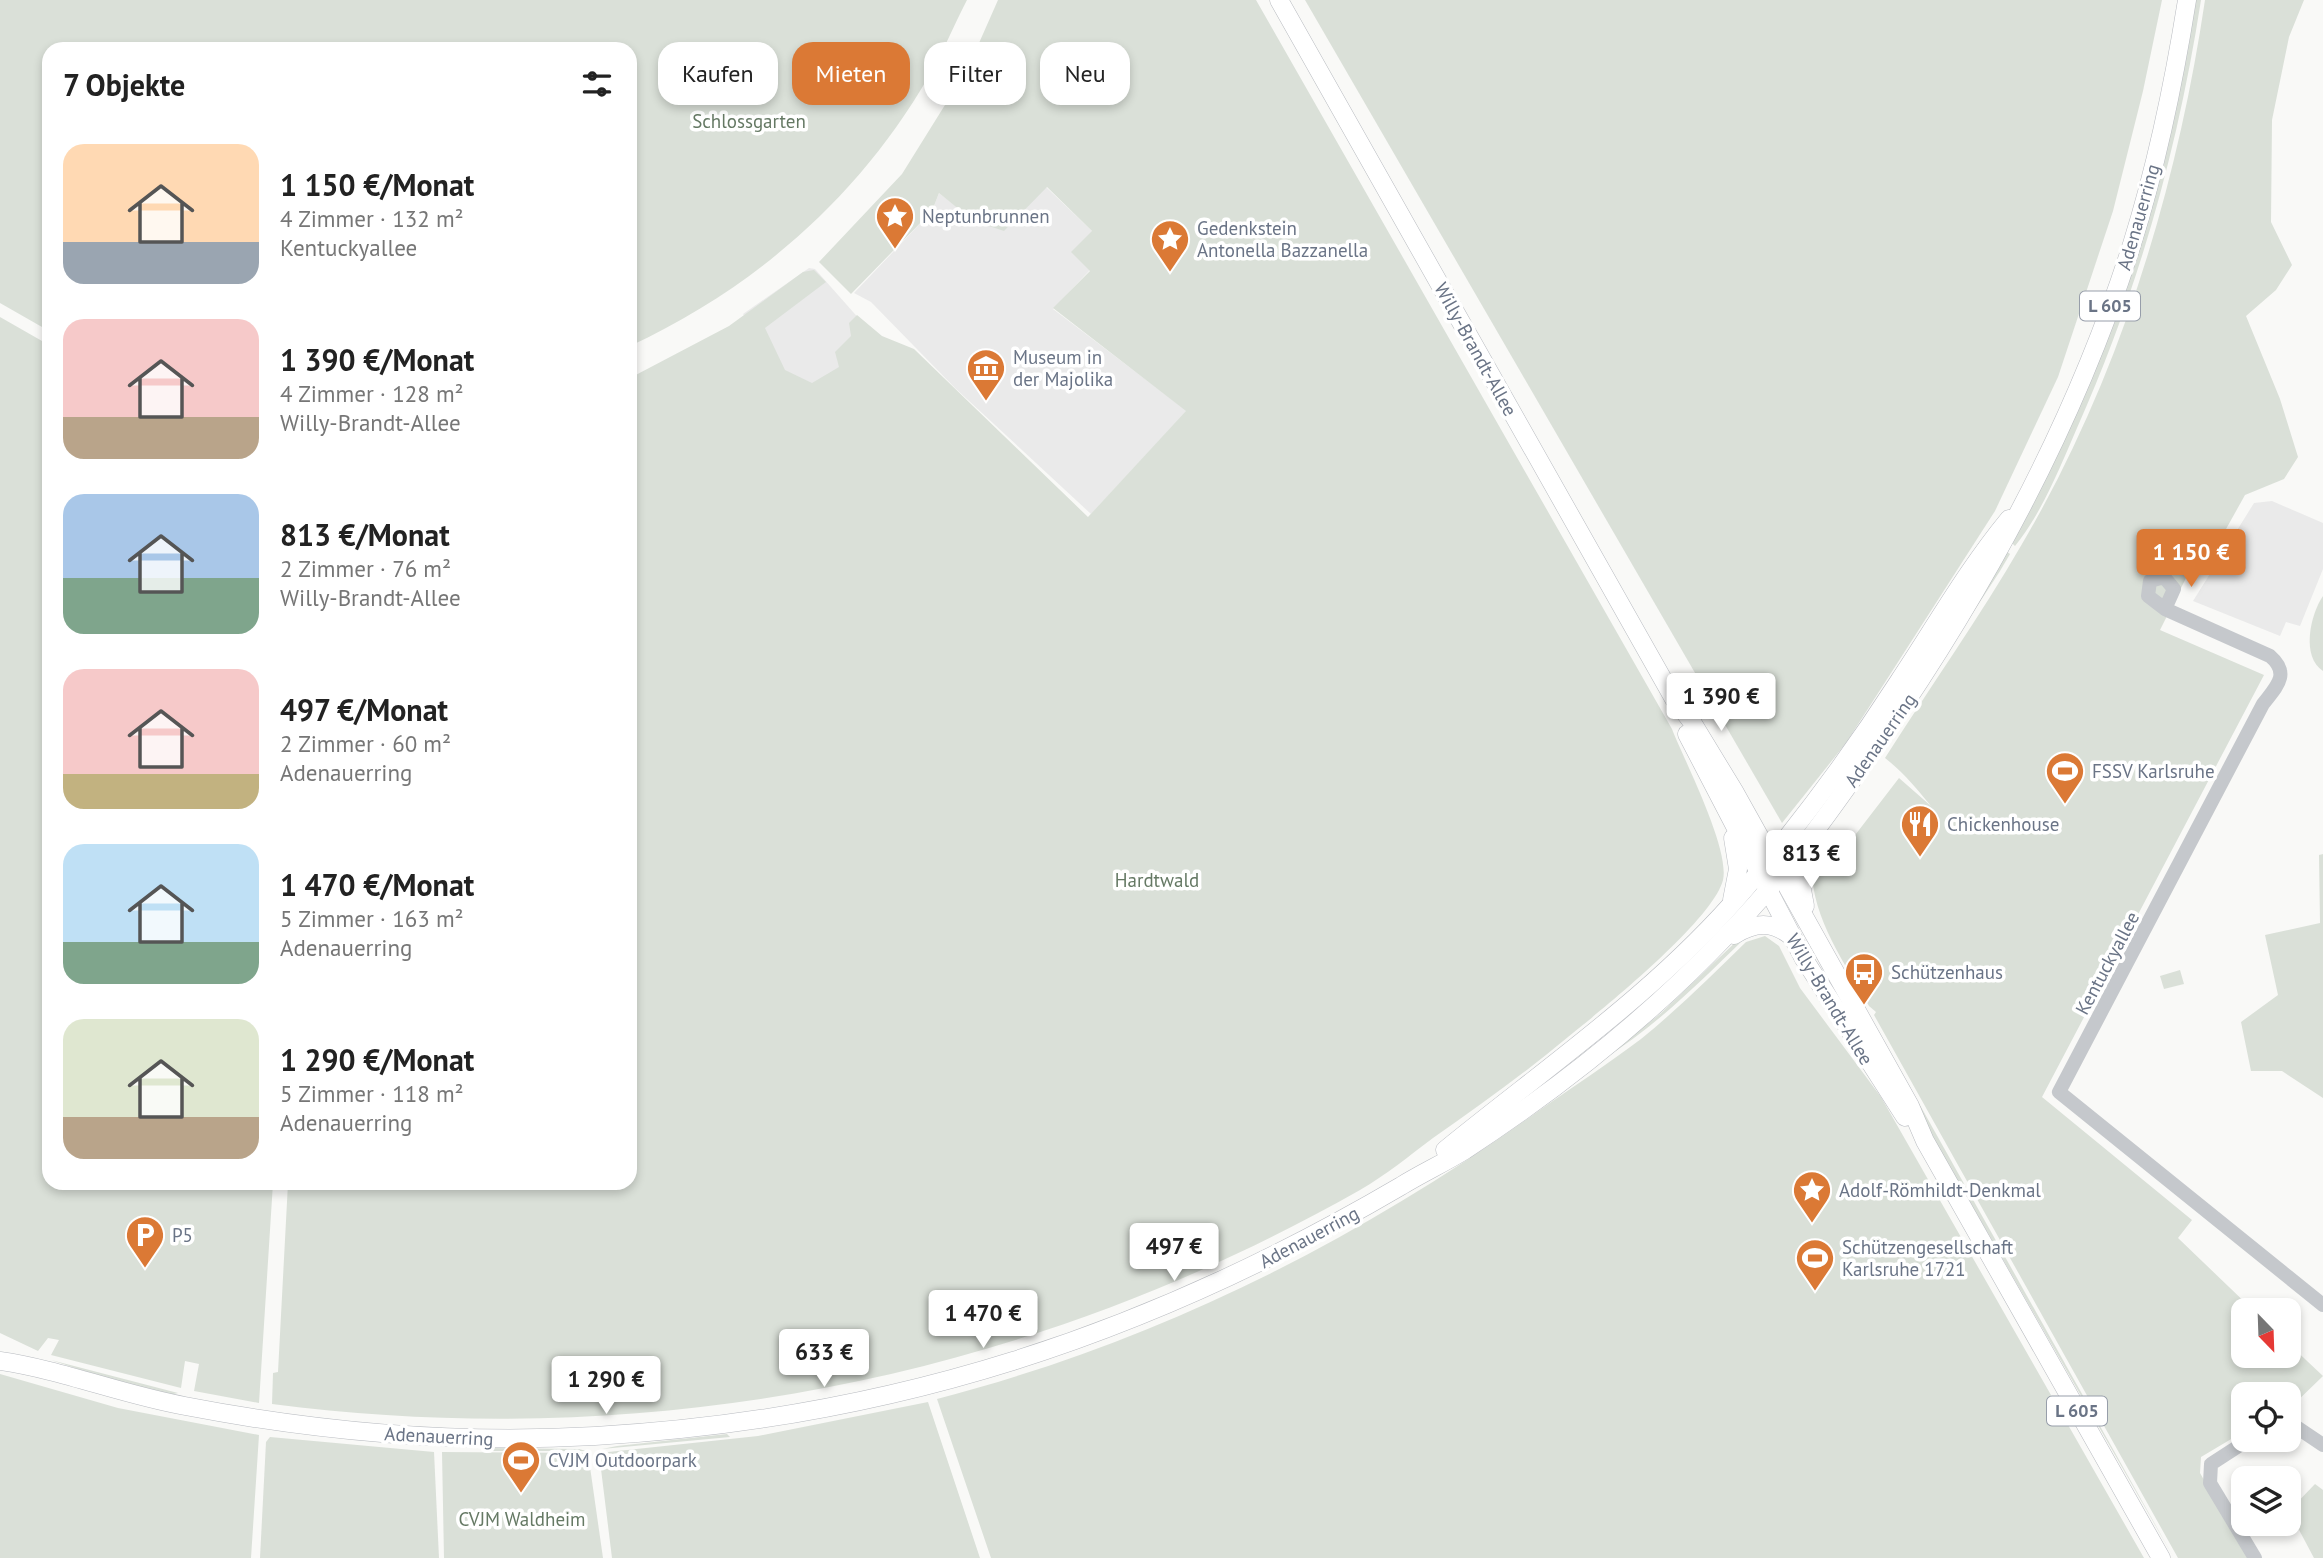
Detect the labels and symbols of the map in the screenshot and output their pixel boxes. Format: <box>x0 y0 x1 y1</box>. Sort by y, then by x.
park label: Schlossgarten <box>692 109 806 133</box>
street label: Adenauerring <box>2111 161 2165 273</box>
place icon: Neptunbrunnen <box>874 195 916 250</box>
place label: Neptunbrunnen <box>922 204 1050 228</box>
place label: Gedenkstein Antonella Bazzanella <box>1197 216 1368 262</box>
place icon: Gedenkstein Antonella Bazzanella <box>1149 218 1191 273</box>
street label: Willy-Brandt-Allee <box>1429 278 1523 420</box>
road number: L 605 <box>2080 292 2140 320</box>
place label: Museum in der Majolika <box>1013 345 1113 391</box>
museum icon: Museum in der Majolika <box>965 347 1007 402</box>
pin: 1 150 € <box>2126 530 2256 589</box>
pin: 1 390 € <box>1656 674 1786 733</box>
street label: Adenauerring <box>1839 688 1921 792</box>
sports icon: FSSV Karlsruhe <box>2044 750 2086 805</box>
place label: FSSV Karlsruhe <box>2092 759 2215 783</box>
restaurant icon: Chickenhouse <box>1899 803 1941 858</box>
place label: Chickenhouse <box>1947 812 2059 836</box>
pin: 813 € <box>1762 830 1860 890</box>
park label: Hardtwald <box>1115 868 1199 892</box>
street label: Kentuckyallee <box>2070 907 2144 1019</box>
street label: Willy-Brandt-Allee <box>1781 929 1879 1069</box>
bus stop icon: Schützenhaus <box>1843 951 1885 1006</box>
place label: Schützenhaus <box>1891 960 2003 984</box>
place icon: Adolf-Römhildt-Denkmal <box>1791 1169 1833 1224</box>
place label: Adolf-Römhildt-Denkmal <box>1839 1178 2041 1202</box>
street label: Adenauerring <box>1255 1201 1363 1273</box>
parking icon: P5 <box>124 1214 166 1269</box>
place label: P5 <box>172 1223 193 1247</box>
pin: 497 € <box>1125 1224 1223 1283</box>
place label: Schützengesellschaft Karlsruhe 1721 <box>1842 1235 2014 1281</box>
sports icon: Schützengesellschaft Karlsruhe 1721 <box>1794 1237 1836 1292</box>
pin: 1 470 € <box>918 1290 1048 1350</box>
north arrow <box>2231 1298 2301 1368</box>
pin: 633 € <box>775 1330 873 1389</box>
pin: 1 290 € <box>541 1356 671 1416</box>
road number: L 605 <box>2047 1396 2107 1426</box>
street label: Adenauerring <box>384 1421 494 1451</box>
sports icon: CVJM Outdoorpark <box>500 1439 542 1494</box>
place label: CVJM Outdoorpark <box>548 1448 697 1472</box>
park label: CVJM Waldheim <box>458 1507 586 1531</box>

